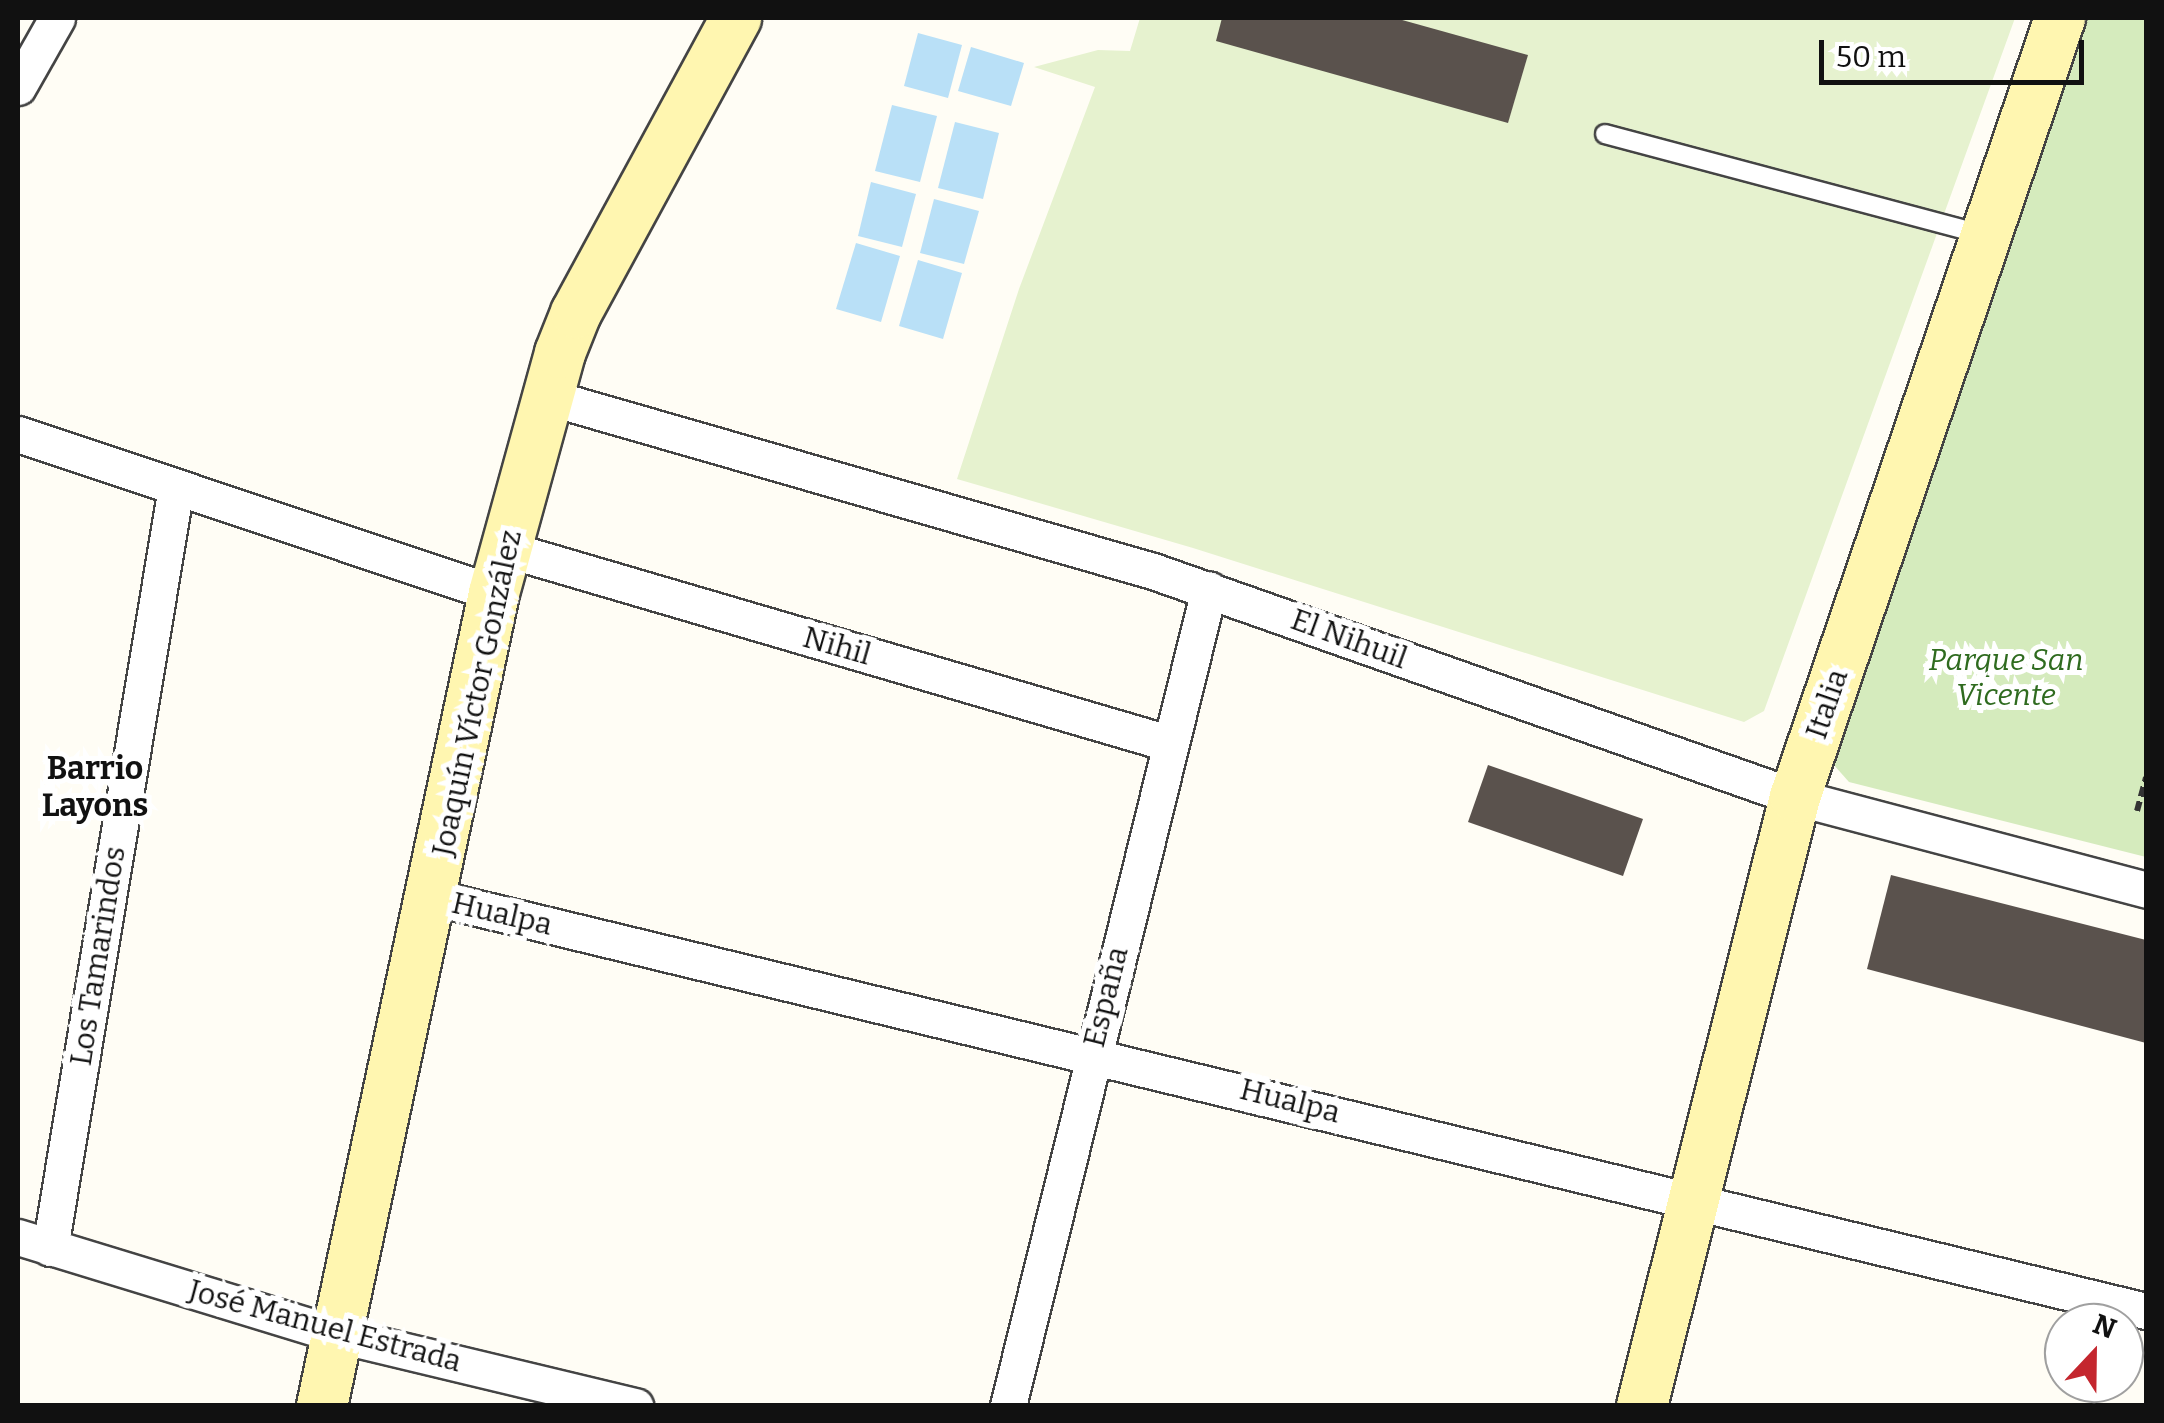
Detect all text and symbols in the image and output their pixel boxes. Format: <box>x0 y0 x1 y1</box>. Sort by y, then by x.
scale bar <box>1824 20 2089 82</box>
text: 50 m <box>1836 39 1906 75</box>
street label: Joaquín Víctor González <box>425 527 529 859</box>
street label: El Nihuil <box>1286 601 1412 677</box>
street label: Nihil <box>799 619 875 673</box>
park label: Parque San Vicente <box>1929 642 2083 712</box>
street label: Italia <box>1798 665 1856 743</box>
district label: Barrio Layons <box>42 750 148 825</box>
street label: Los Tamarindos <box>63 844 133 1068</box>
street label: Hualpa <box>448 885 556 943</box>
street label: España <box>1076 943 1136 1051</box>
street label: Hualpa <box>1236 1071 1344 1131</box>
street label: José Manuel Estrada <box>185 1272 465 1380</box>
north arrow <box>2044 1303 2144 1403</box>
text: N <box>2088 1307 2121 1346</box>

